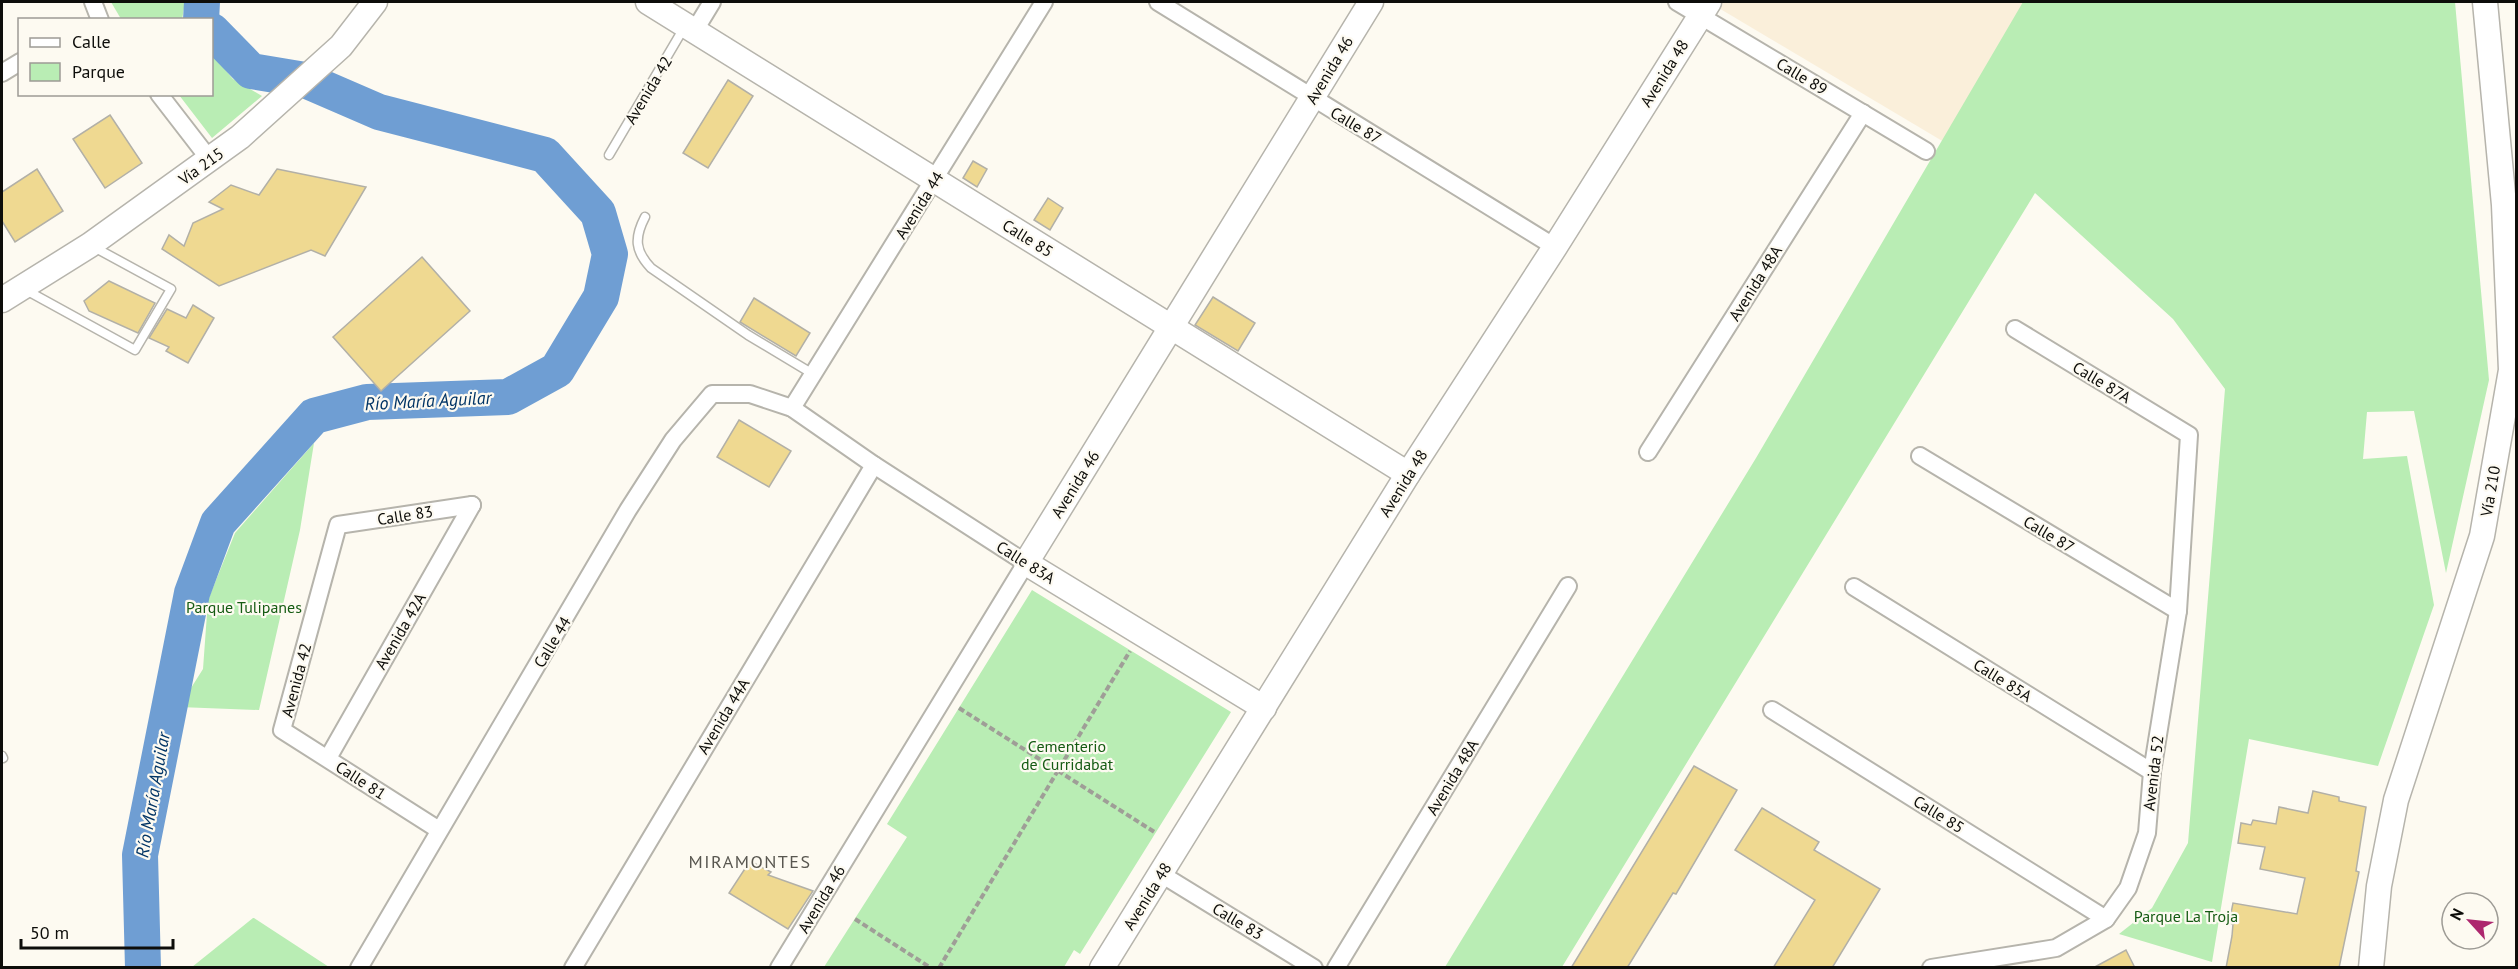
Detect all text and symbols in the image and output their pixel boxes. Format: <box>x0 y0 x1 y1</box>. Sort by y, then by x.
legend <box>18 18 213 96</box>
text: Calle <box>72 30 111 53</box>
street label: Avenida 46 <box>1301 32 1357 108</box>
street label: Avenida 48 <box>1635 36 1693 110</box>
street label: Avenida 42 <box>620 52 676 128</box>
street label: Calle 89 <box>1773 53 1831 99</box>
text: Parque <box>72 60 125 83</box>
street label: Calle 87 <box>1327 102 1385 148</box>
street label: Vía 215 <box>174 143 228 190</box>
street label: Avenida 44 <box>890 167 948 242</box>
street label: Calle 85 <box>999 215 1057 261</box>
street label: Avenida 48A <box>1724 241 1786 324</box>
street label: Calle 87A <box>2069 357 2135 407</box>
water label: Río María Aguilar <box>364 386 493 415</box>
street label: Avenida 48 <box>1374 446 1432 520</box>
street label: Avenida 46 <box>1046 447 1104 521</box>
street label: Vía 210 <box>2476 464 2504 519</box>
street label: Calle 83 <box>376 501 434 529</box>
street label: Calle 87 <box>2020 511 2078 557</box>
street label: Calle 83A <box>993 536 1060 588</box>
street label: Avenida 42A <box>370 589 430 673</box>
park label: Parque Tulipanes <box>186 597 302 617</box>
street label: Calle 44 <box>529 613 575 671</box>
street label: Avenida 42 <box>277 641 315 719</box>
street label: Calle 85A <box>1970 654 2037 706</box>
street label: Avenida 44A <box>693 674 754 758</box>
water label: Río María Aguilar <box>130 729 175 859</box>
street label: Avenida 52 <box>2138 734 2168 812</box>
street label: Avenida 48A <box>1422 735 1483 819</box>
park label: Cementerio de Curridabat <box>1021 736 1114 774</box>
street label: Calle 81 <box>332 756 390 804</box>
street label: Calle 85 <box>1910 791 1968 837</box>
district label: MIRAMONTES <box>688 850 812 873</box>
street label: Avenida 48 <box>1118 859 1176 933</box>
street label: Avenida 46 <box>793 861 849 937</box>
north arrow <box>2440 891 2500 951</box>
street label: Calle 83 <box>1209 898 1267 944</box>
text: N <box>2445 905 2468 923</box>
park label: Parque La Troja <box>2134 906 2238 926</box>
scale bar <box>21 912 172 950</box>
text: 50 m <box>30 921 69 944</box>

